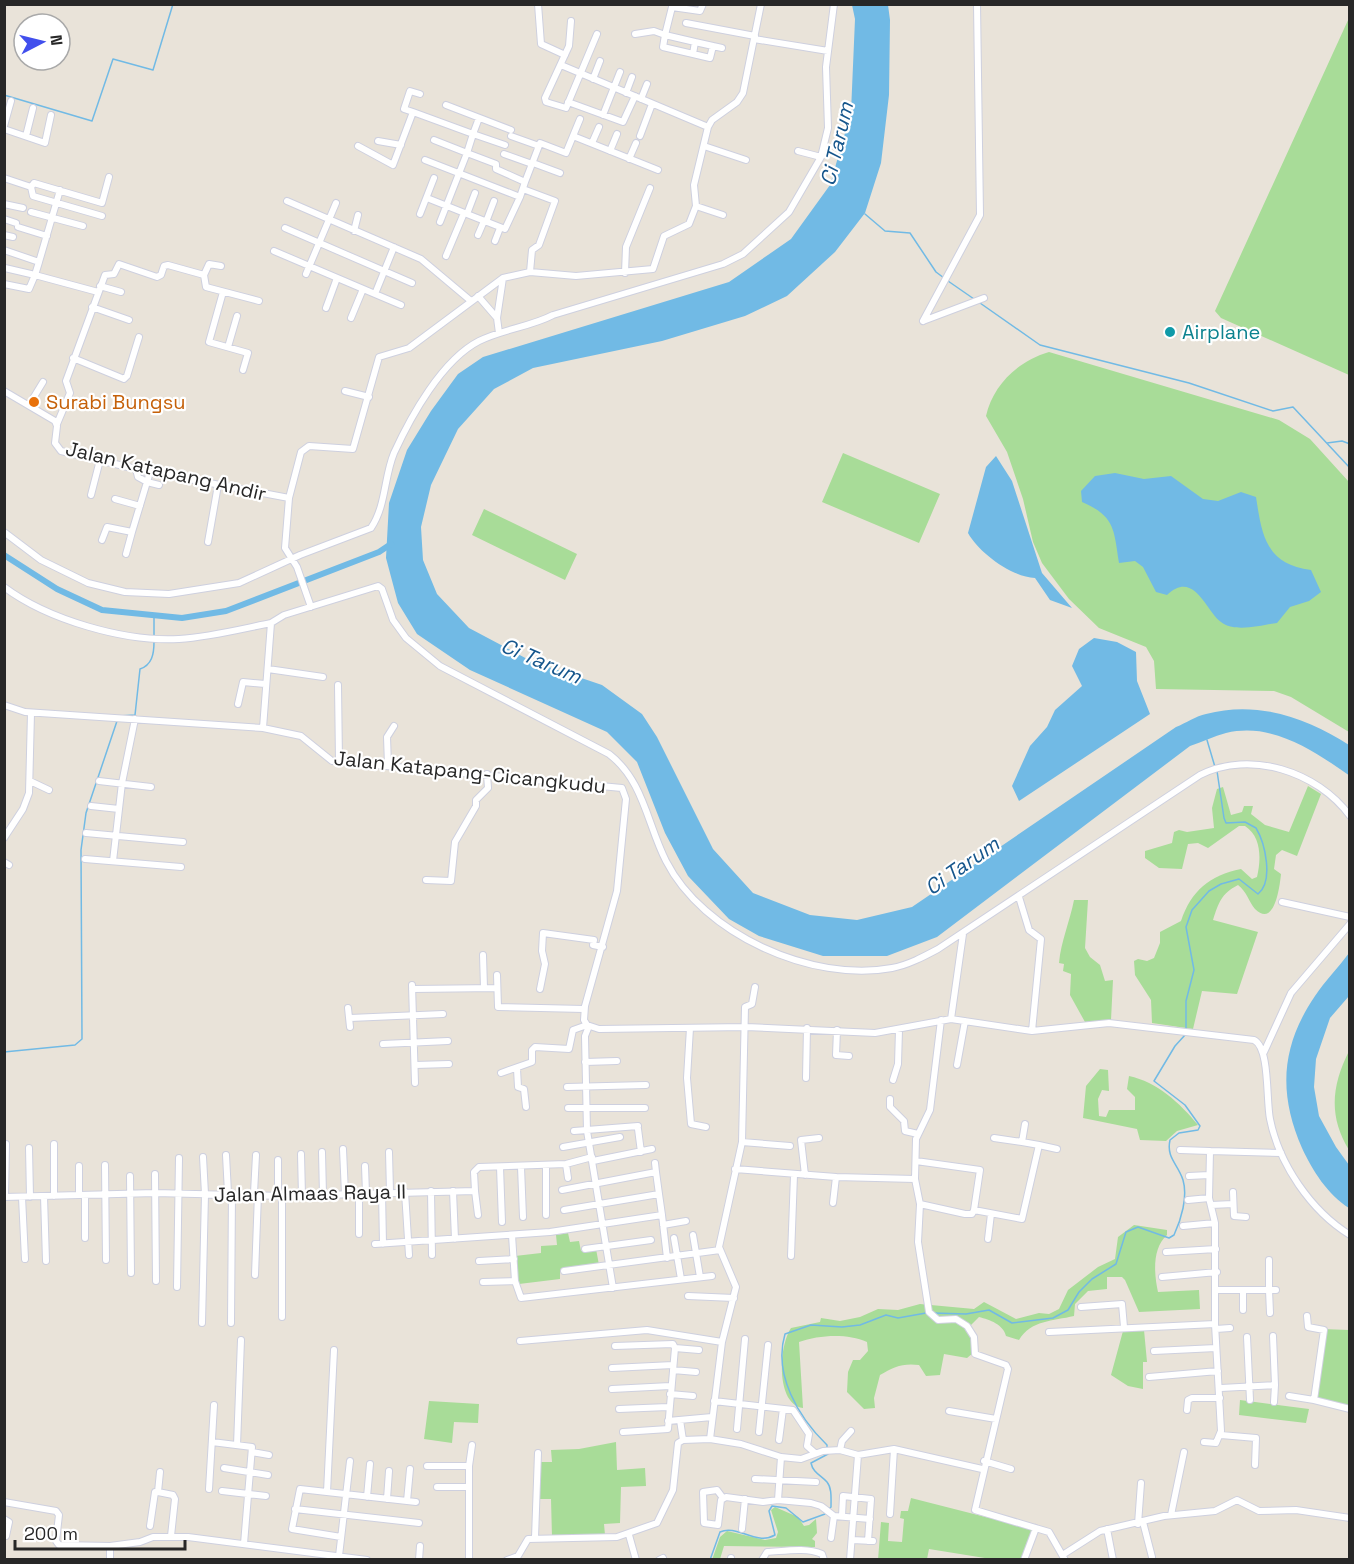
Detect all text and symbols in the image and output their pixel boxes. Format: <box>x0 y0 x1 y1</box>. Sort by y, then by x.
north arrow <box>12 12 72 72</box>
text: N <box>45 34 67 47</box>
water label: Ci Tarum <box>814 99 859 188</box>
place label: Airplane <box>1182 319 1260 345</box>
marker: Airplane <box>1163 325 1177 339</box>
place label: Surabi Bungsu <box>46 389 185 415</box>
marker: Surabi Bungsu <box>27 395 41 409</box>
street label: Jalan Katapang Andir <box>63 435 269 507</box>
water label: Ci Tarum <box>497 632 586 690</box>
street label: Jalan Katapang-Cicangkudu <box>333 745 607 799</box>
water label: Ci Tarum <box>919 830 1005 901</box>
street label: Jalan Almaas Raya II <box>214 1178 406 1208</box>
scale bar <box>15 1513 184 1551</box>
text: 200 m <box>24 1522 78 1545</box>

